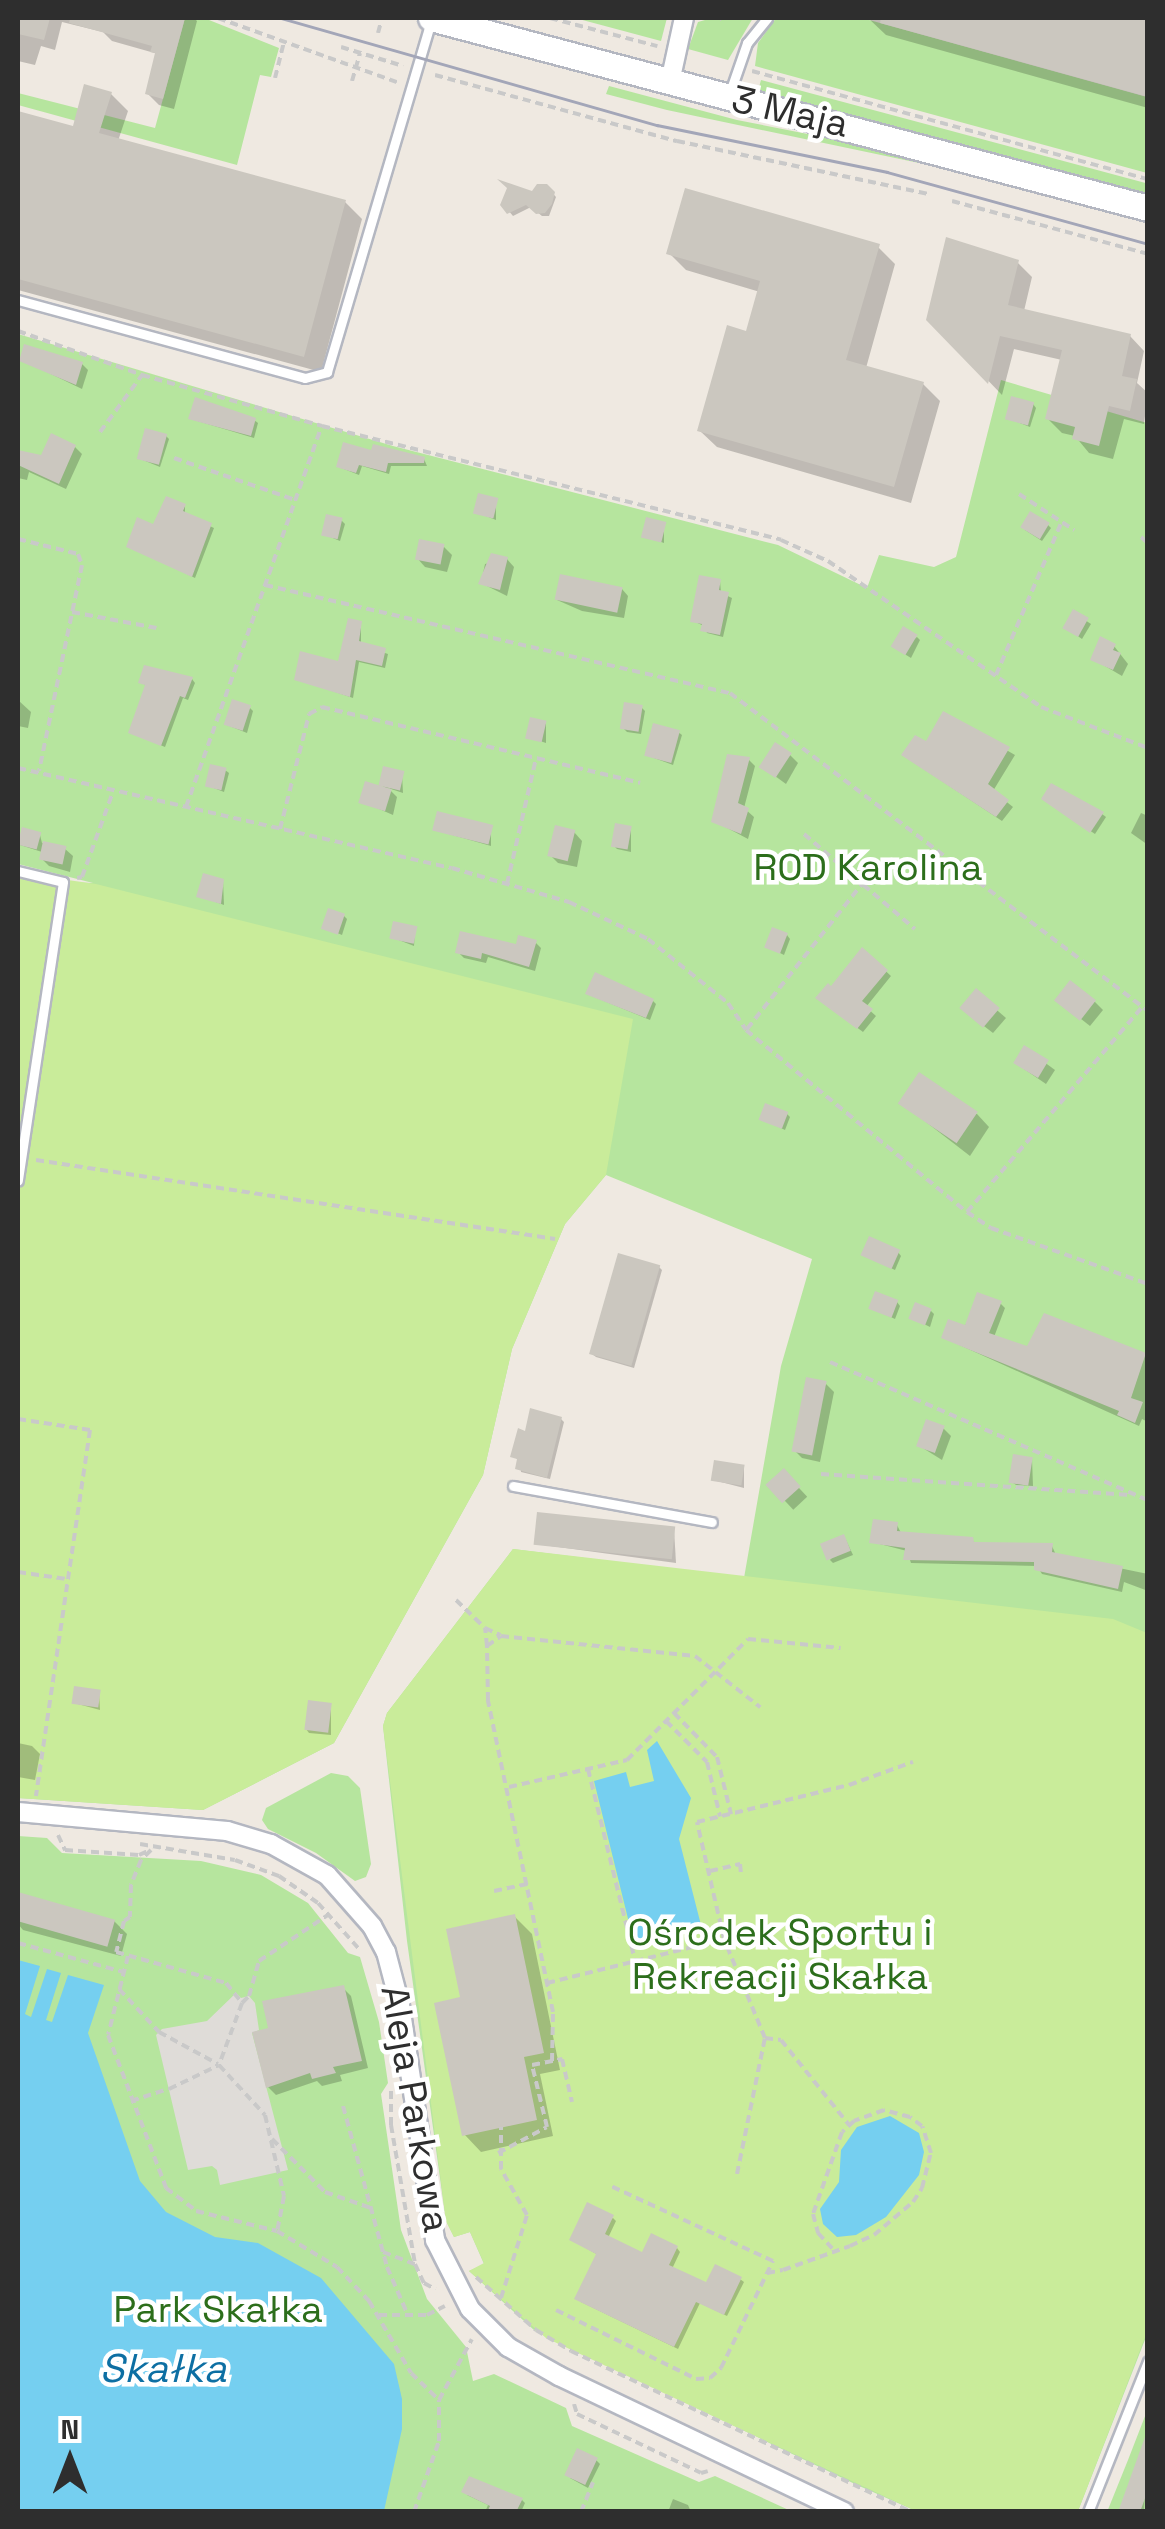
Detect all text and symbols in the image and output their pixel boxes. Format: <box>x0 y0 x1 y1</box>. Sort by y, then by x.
street label: 3 Maja <box>727 76 853 148</box>
park label: ROD Karolina <box>753 845 983 891</box>
park label: Ośrodek Sportu i Rekreacji Skałka <box>627 1910 933 2000</box>
street label: Aleja Parkowa <box>371 1982 459 2236</box>
park label: Park Skałka <box>113 2287 323 2333</box>
water label: Skałka <box>99 2345 227 2393</box>
north arrow <box>20 2409 120 2509</box>
text: N <box>61 2411 79 2447</box>

